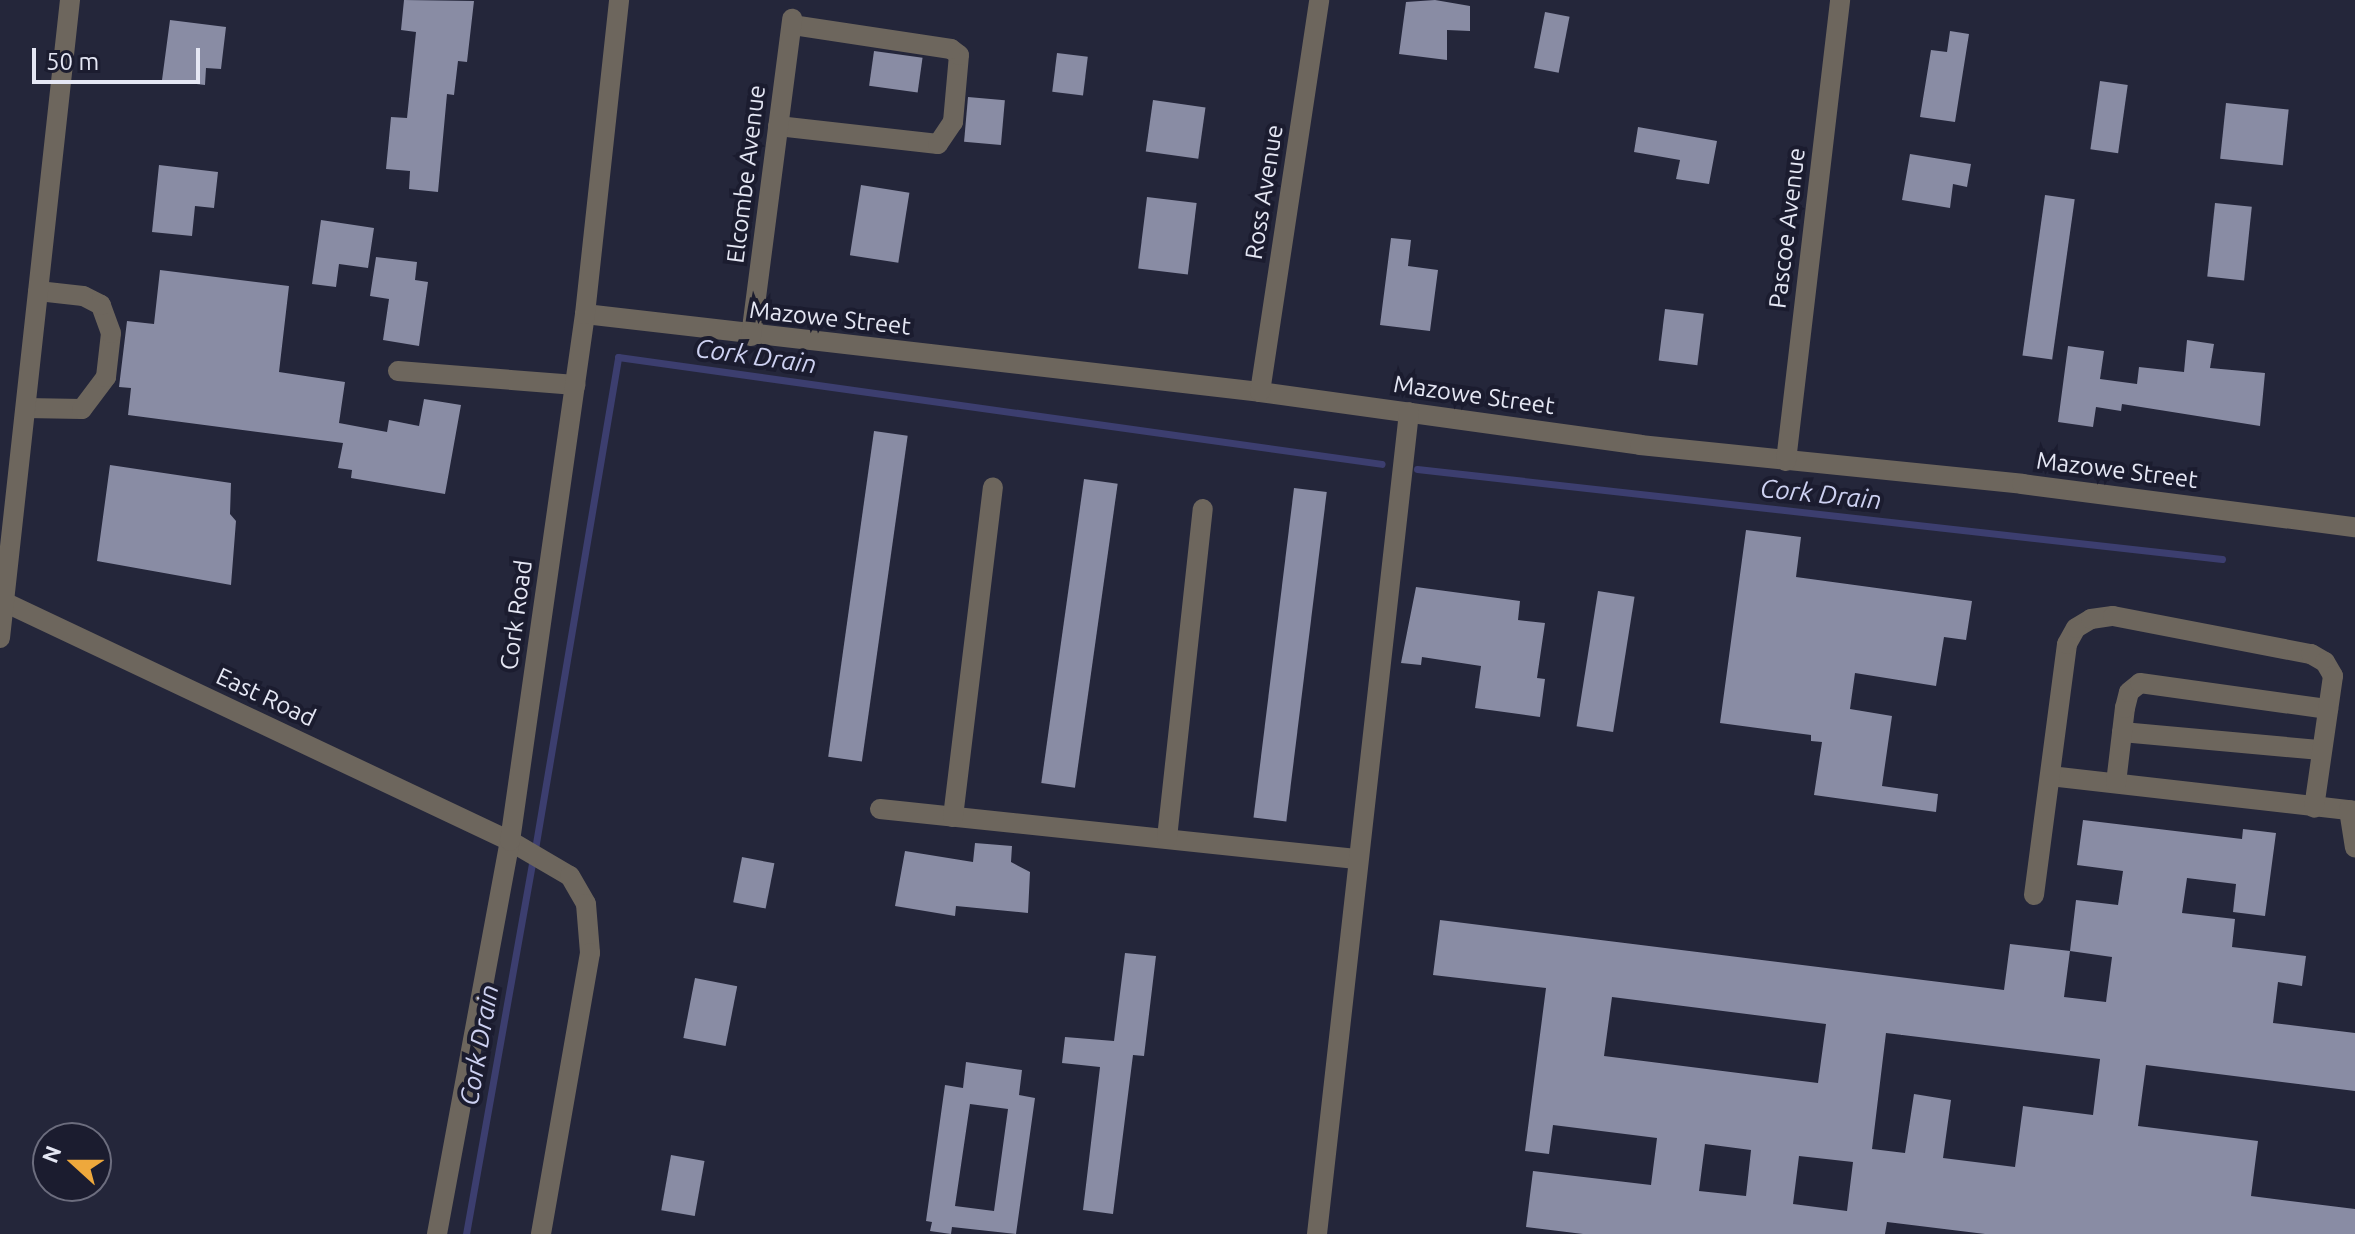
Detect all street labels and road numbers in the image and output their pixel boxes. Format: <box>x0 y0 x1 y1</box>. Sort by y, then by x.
street label: Elcombe Avenue <box>721 83 771 265</box>
street label: Ross Avenue <box>1239 123 1289 261</box>
street label: Pascoe Avenue <box>1763 146 1811 310</box>
street label: Mazowe Street <box>748 295 912 341</box>
street label: Mazowe Street <box>1392 369 1556 421</box>
street label: Mazowe Street <box>2035 446 2199 494</box>
street label: Cork Road <box>494 558 538 672</box>
street label: East Road <box>212 661 320 733</box>

